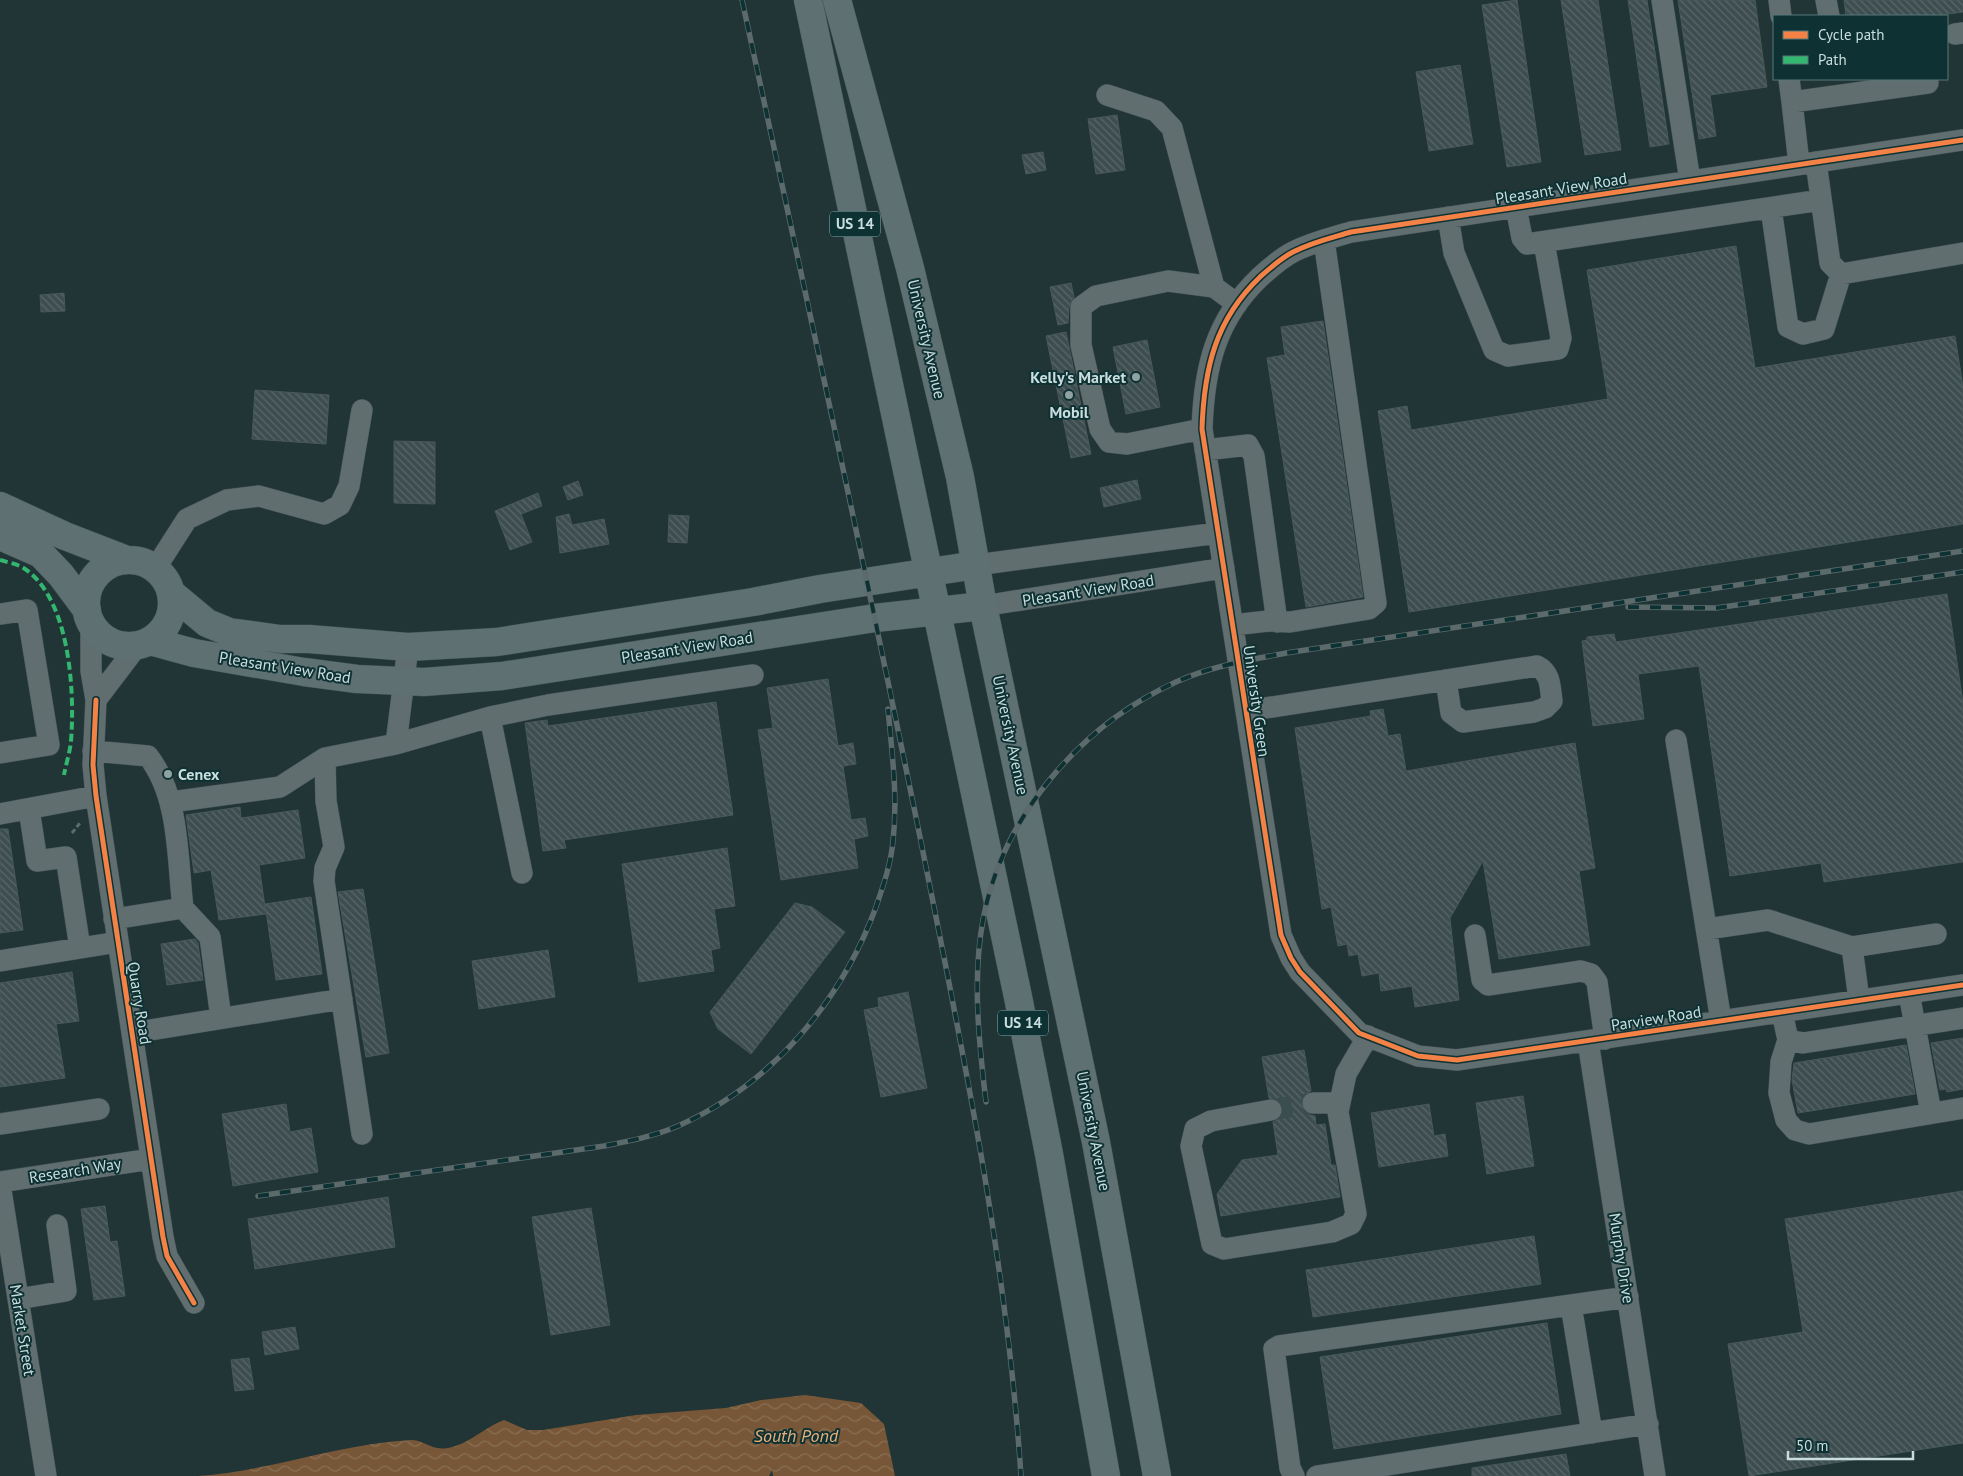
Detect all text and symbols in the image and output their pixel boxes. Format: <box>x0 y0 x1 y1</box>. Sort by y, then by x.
legend <box>1773 15 1948 80</box>
text: Cycle path <box>1818 25 1884 44</box>
text: Path <box>1818 50 1847 69</box>
street label: Pleasant View Road <box>1494 168 1628 208</box>
road number: US 14 <box>830 212 880 236</box>
street label: University Avenue <box>904 277 950 401</box>
place label: Kelly's Market <box>1030 367 1126 387</box>
marker: Kelly's Market <box>1130 371 1142 383</box>
marker: Mobil <box>1063 389 1075 401</box>
place label: Mobil <box>1050 402 1089 422</box>
street label: Pleasant View Road <box>1021 570 1155 610</box>
street label: Pleasant View Road <box>620 627 754 667</box>
street label: University Green <box>1239 644 1275 758</box>
street label: Pleasant View Road <box>218 647 352 687</box>
street label: University Avenue <box>989 673 1033 797</box>
place label: Cenex <box>178 764 220 784</box>
marker: Cenex <box>162 768 174 780</box>
street label: Quarry Road <box>124 960 156 1046</box>
street label: Parview Road <box>1609 1001 1703 1035</box>
road number: US 14 <box>998 1010 1048 1036</box>
street label: University Avenue <box>1073 1069 1115 1193</box>
street label: Research Way <box>27 1153 123 1187</box>
street label: Murphy Drive <box>1605 1211 1639 1305</box>
street label: Market Street <box>6 1283 40 1378</box>
water label: South Pond <box>754 1424 839 1447</box>
scale bar <box>1788 1428 1913 1460</box>
text: 50 m <box>1796 1436 1829 1455</box>

